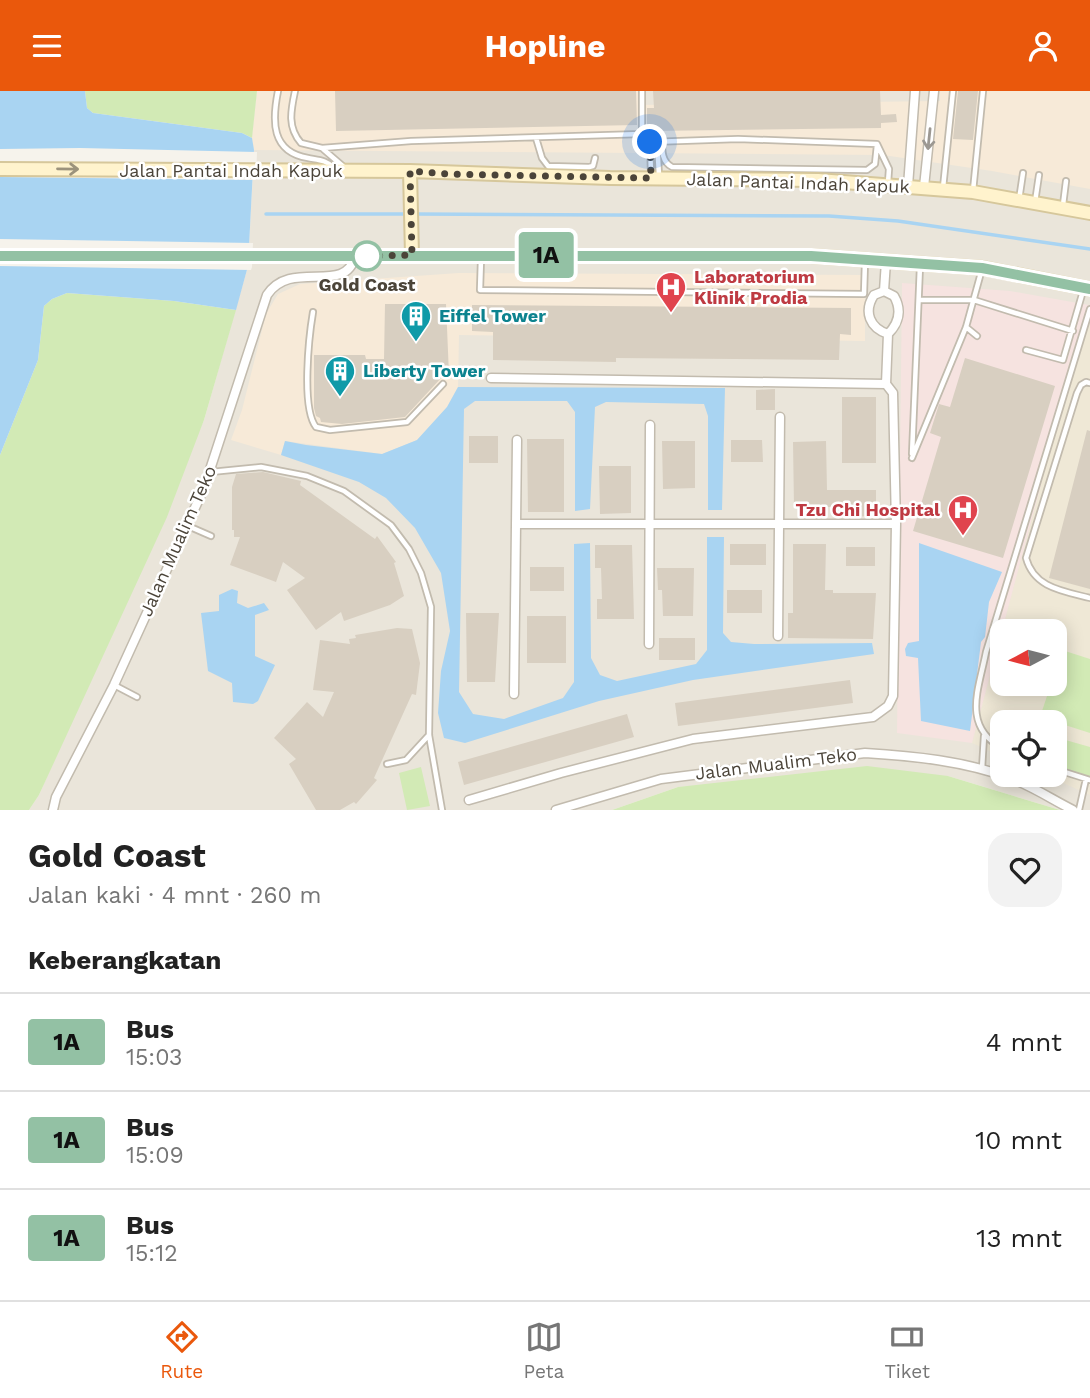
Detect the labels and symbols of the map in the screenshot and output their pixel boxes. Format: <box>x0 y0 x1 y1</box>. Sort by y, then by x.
your location <box>632 124 667 159</box>
one-way arrow <box>922 127 935 150</box>
street label: Jalan Pantai Indah Kapuk <box>119 160 343 181</box>
one-way arrow <box>56 163 79 176</box>
street label: Jalan Pantai Indah Kapuk <box>686 168 910 197</box>
line badge: 1A <box>514 232 578 278</box>
marker: Gold Coast <box>352 241 382 271</box>
place label: Laboratorium Klinik Prodia <box>694 266 815 308</box>
hospital icon: Laboratorium Klinik Prodia <box>654 270 688 314</box>
place label: Gold Coast <box>319 274 416 295</box>
building icon: Eiffel Tower <box>399 299 433 343</box>
place label: Eiffel Tower <box>439 305 546 326</box>
building icon: Liberty Tower <box>323 354 357 398</box>
place label: Liberty Tower <box>363 360 486 381</box>
street label: Jalan Mualim Teko <box>135 462 220 619</box>
hospital icon: Tzu Chi Hospital <box>946 493 980 537</box>
place label: Tzu Chi Hospital <box>795 499 940 520</box>
north arrow <box>990 619 1068 697</box>
street label: Jalan Mualim Teko <box>694 743 858 784</box>

